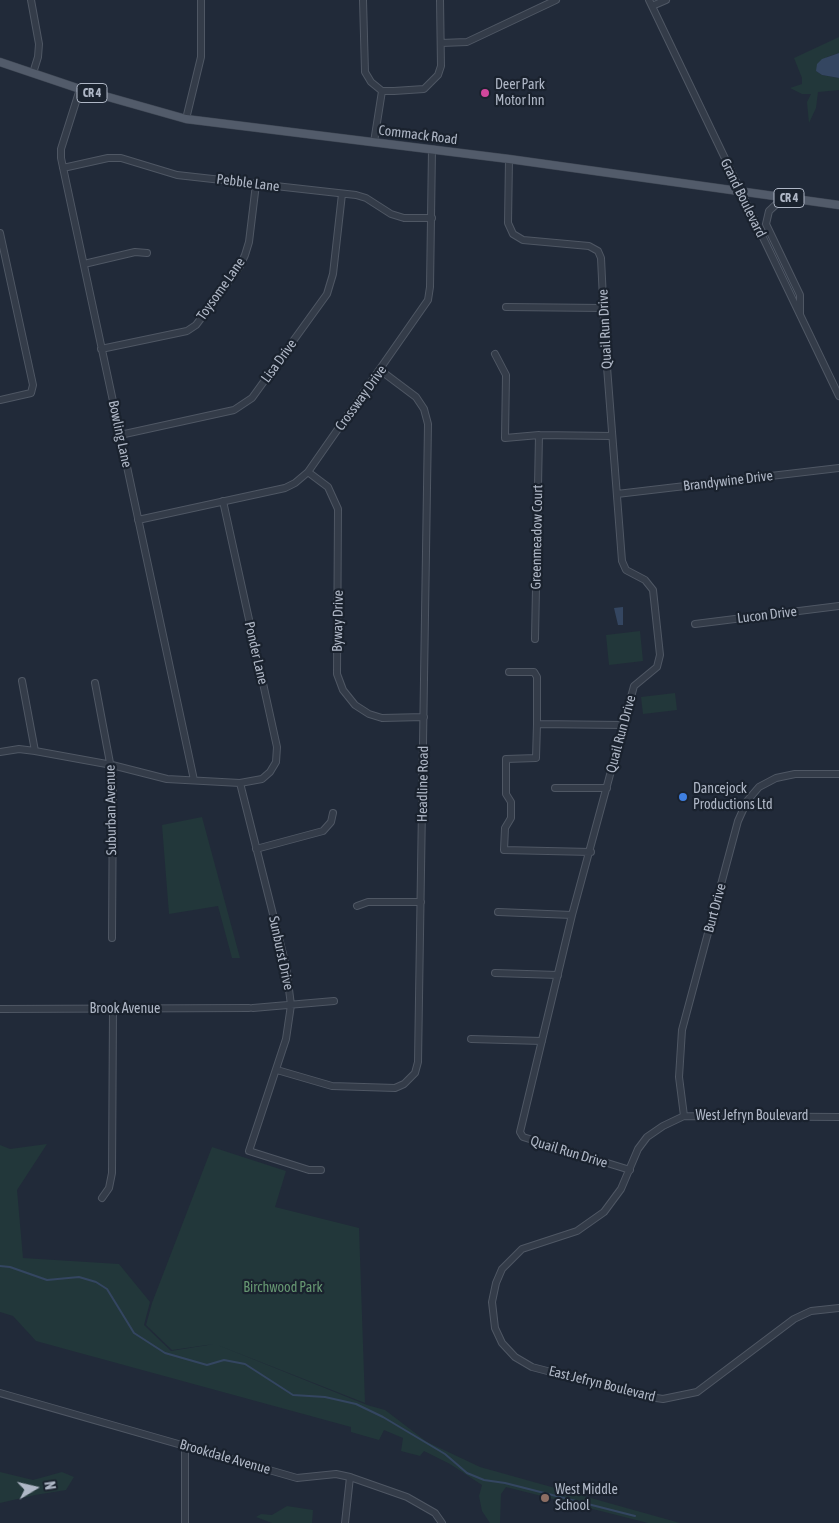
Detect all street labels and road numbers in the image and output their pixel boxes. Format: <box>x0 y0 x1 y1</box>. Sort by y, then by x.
road number: CR 4 <box>77 84 107 102</box>
street label: Commack Road <box>378 122 458 148</box>
street label: Grand Boulevard <box>717 156 769 240</box>
street label: Pebble Lane <box>216 171 280 195</box>
road number: CR 4 <box>774 188 804 208</box>
street label: Toysome Lane <box>193 255 249 323</box>
street label: Quail Run Drive <box>595 289 615 369</box>
street label: Lisa Drive <box>258 336 300 386</box>
street label: Crossway Drive <box>332 362 390 434</box>
street label: Bowling Lane <box>105 399 135 469</box>
street label: Brandywine Drive <box>682 467 774 495</box>
street label: Greenmeadow Court <box>528 484 546 590</box>
street label: Byway Drive <box>329 590 347 652</box>
street label: Lucon Drive <box>736 603 798 627</box>
street label: Ponder Lane <box>241 620 271 686</box>
street label: Quail Run Drive <box>603 693 639 775</box>
street label: Headline Road <box>414 746 432 822</box>
street label: Suburban Avenue <box>102 764 120 856</box>
street label: Burt Drive <box>700 881 730 935</box>
street label: Sunburst Drive <box>265 915 297 991</box>
street label: Brook Avenue <box>90 1001 160 1017</box>
street label: West Jefryn Boulevard <box>696 1108 808 1124</box>
street label: Quail Run Drive <box>528 1132 610 1172</box>
street label: East Jefryn Boulevard <box>547 1363 657 1405</box>
street label: Brookdale Avenue <box>178 1436 272 1478</box>

